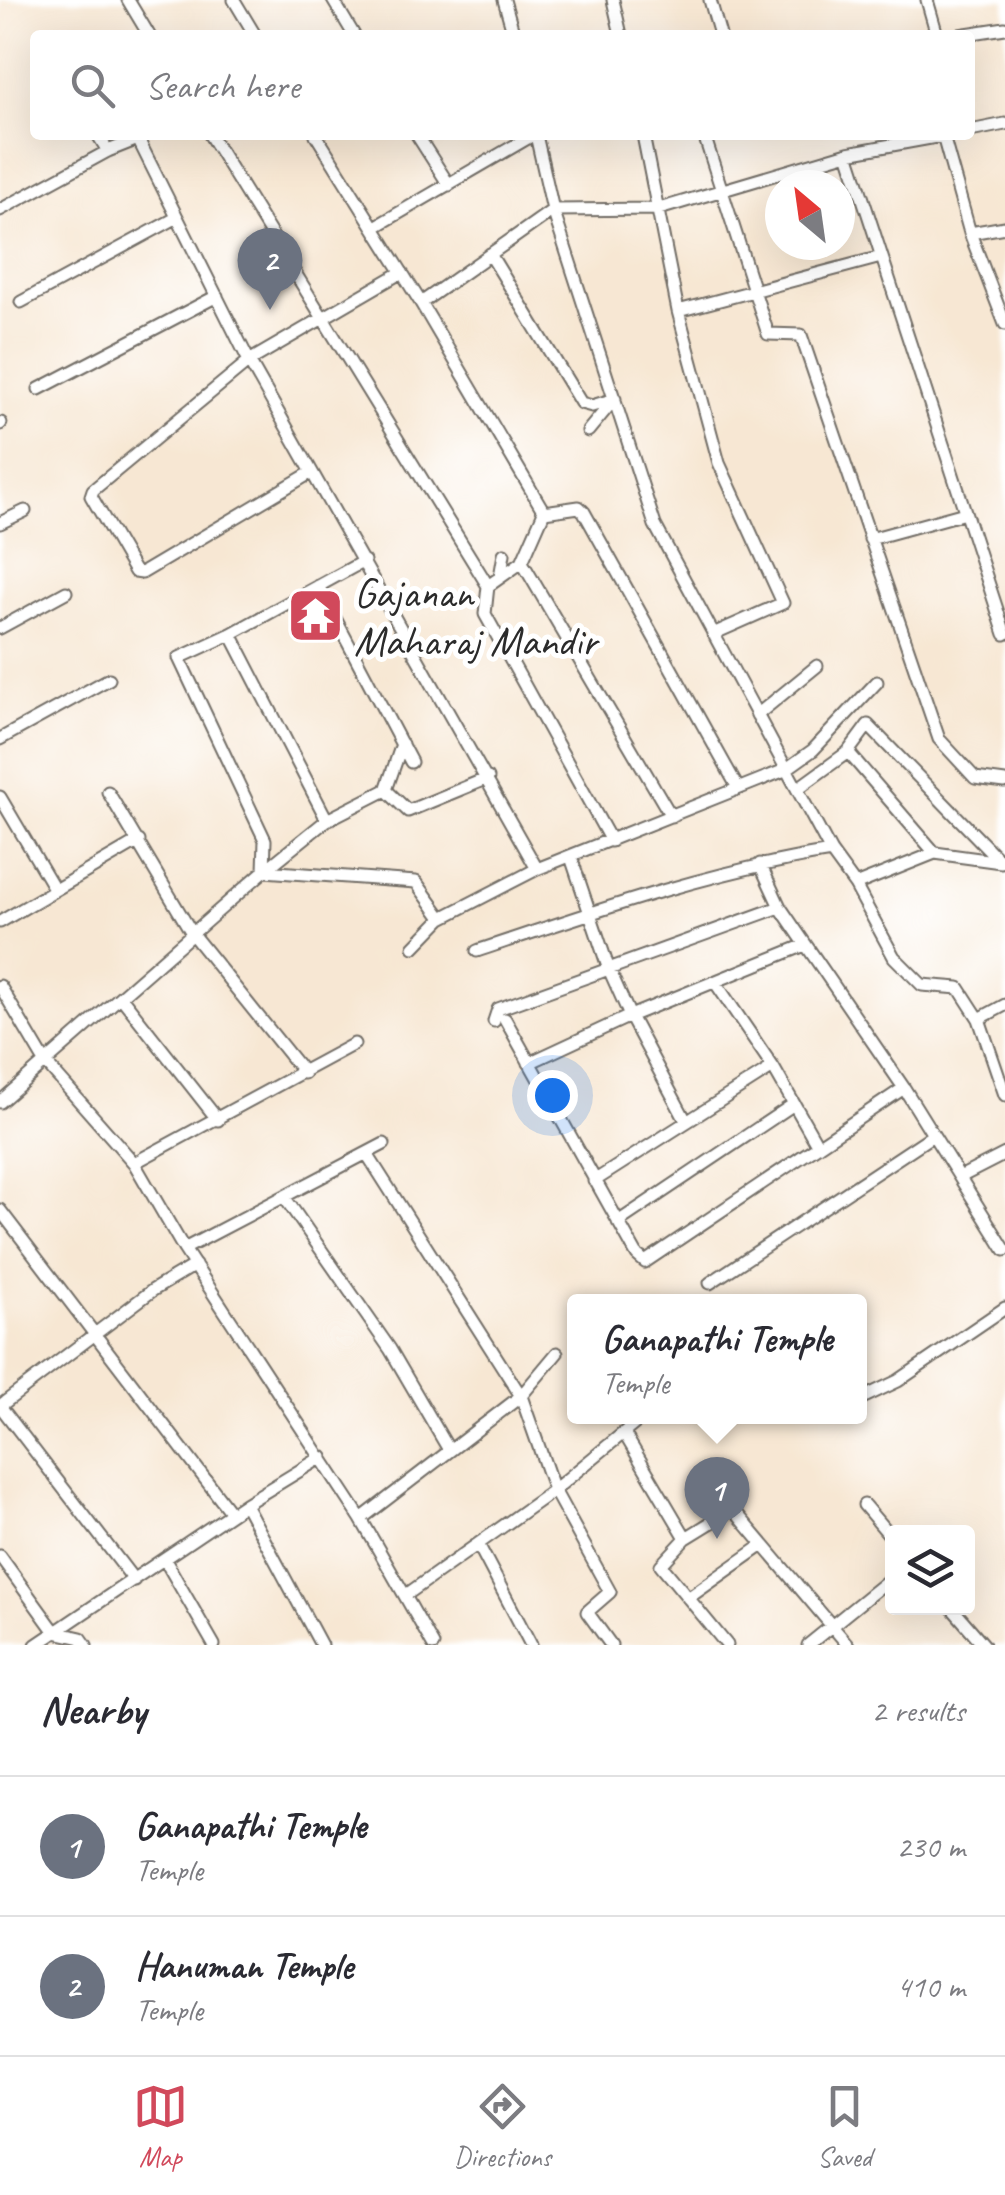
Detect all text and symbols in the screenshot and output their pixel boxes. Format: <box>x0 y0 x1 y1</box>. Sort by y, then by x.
search box <box>30 30 975 140</box>
icon: search <box>65 58 120 113</box>
text: Search here <box>145 62 300 109</box>
north arrow <box>765 170 855 260</box>
pin: 2 <box>238 228 302 310</box>
place label: Gajanan Maharaj Mandir <box>354 567 600 668</box>
temple icon: Gajanan Maharaj Mandir <box>285 586 345 646</box>
your location <box>527 1070 578 1121</box>
popup <box>567 1294 867 1424</box>
text: Ganapathi Temple <box>601 1315 833 1362</box>
text: Temple <box>601 1362 669 1403</box>
pin: 1 <box>684 1456 750 1539</box>
map controls <box>885 1525 975 1615</box>
button: layers <box>885 1525 975 1615</box>
text: Nearby <box>40 1684 146 1737</box>
text: 2 results <box>871 1690 965 1731</box>
text: Ganapathi Temple <box>135 1802 366 1849</box>
text: 1 <box>65 1826 80 1867</box>
text: 230 m <box>896 1826 965 1867</box>
text: Temple <box>135 1849 203 1890</box>
text: Hanuman Temple <box>135 1942 353 1989</box>
text: 2 <box>65 1966 80 2007</box>
text: 410 m <box>896 1966 965 2007</box>
text: Temple <box>135 1989 203 2030</box>
tab: Map <box>133 2079 188 2174</box>
tab: Directions <box>454 2079 551 2174</box>
tab: Saved <box>817 2079 872 2174</box>

